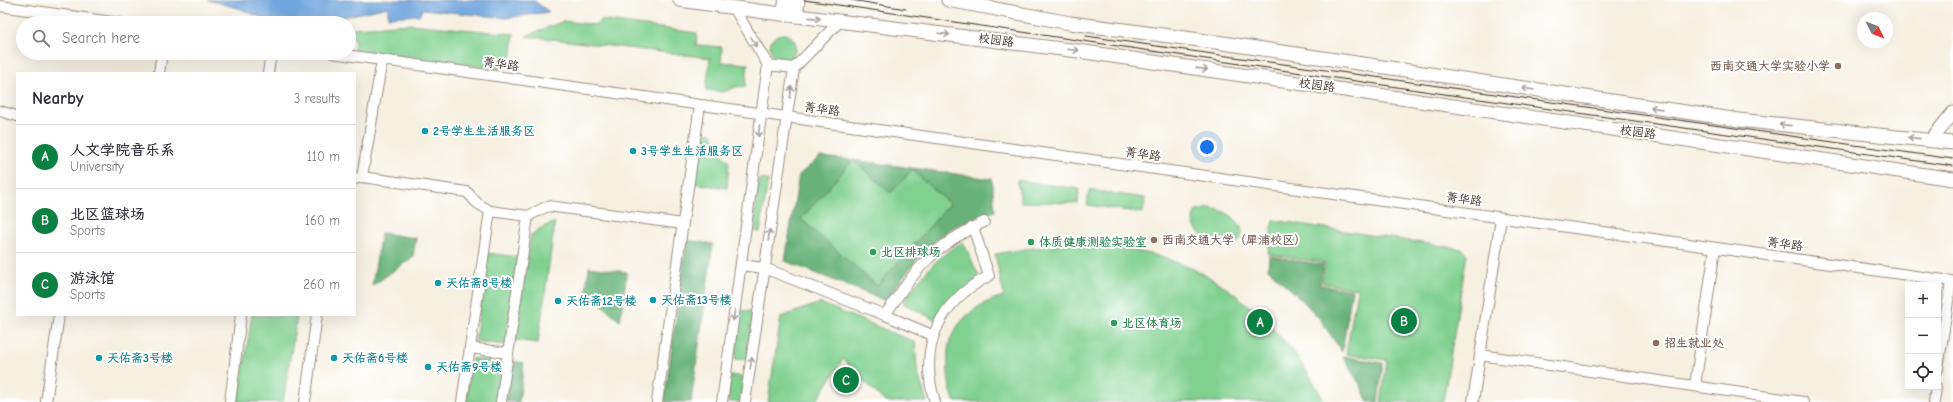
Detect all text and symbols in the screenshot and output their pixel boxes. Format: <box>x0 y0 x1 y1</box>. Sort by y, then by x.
north arrow <box>1857 12 1893 48</box>
one-way arrow <box>808 14 821 21</box>
search box <box>16 16 356 60</box>
icon: search <box>30 27 52 49</box>
text: Search here <box>62 29 140 47</box>
one-way arrow <box>938 30 951 38</box>
street label: 校园路 <box>977 31 1015 49</box>
one-way arrow <box>751 35 759 47</box>
one-way arrow <box>1066 46 1079 54</box>
street label: 菁华路 <box>482 55 520 73</box>
place label: 西南交通大学实验小学 <box>1710 59 1830 73</box>
marker: 西南交通大学实验小学 <box>1833 61 1843 71</box>
one-way arrow <box>1195 65 1208 73</box>
street label: 校园路 <box>1298 76 1336 94</box>
one-way arrow <box>1522 85 1535 93</box>
one-way arrow <box>787 86 795 99</box>
text: Nearby <box>32 89 83 108</box>
text: 3 results <box>294 91 340 106</box>
street label: 菁华路 <box>803 100 841 118</box>
one-way arrow <box>1650 104 1663 112</box>
one-way arrow <box>1779 121 1792 129</box>
street label: 校园路 <box>1619 123 1657 141</box>
place label: 2号学生生活服务区 <box>433 124 535 138</box>
one-way arrow <box>756 124 763 137</box>
marker: 2号学生生活服务区 <box>420 126 430 136</box>
one-way arrow <box>1908 134 1921 142</box>
your location <box>1197 137 1217 157</box>
text: 人文学院音乐系 <box>70 141 175 159</box>
place label: 3号学生生活服务区 <box>641 144 743 158</box>
street label: 菁华路 <box>1124 145 1162 163</box>
marker: 3号学生生活服务区 <box>628 146 638 156</box>
text: A <box>41 149 49 164</box>
text: 110 m <box>307 149 340 164</box>
text: University <box>70 159 124 174</box>
street label: 菁华路 <box>1445 190 1483 208</box>
text: 北区篮球场 <box>70 205 145 223</box>
text: B <box>41 213 49 228</box>
text: 160 m <box>305 213 340 228</box>
text: Sports <box>70 223 105 238</box>
one-way arrow <box>765 229 773 242</box>
place label: 西南交通大学（犀浦校区） <box>1162 233 1306 247</box>
place label: 体质健康测验实验室 <box>1039 235 1147 249</box>
marker: 西南交通大学（犀浦校区） <box>1149 235 1159 245</box>
street label: 菁华路 <box>1766 235 1804 253</box>
marker: 体质健康测验实验室 <box>1026 237 1036 247</box>
place label: 北区排球场 <box>881 245 941 259</box>
marker: 北区排球场 <box>868 247 878 257</box>
text: 游泳馆 <box>70 269 115 287</box>
place label: 天佑斋8号楼 <box>446 276 512 290</box>
text: C <box>41 277 49 292</box>
text: 260 m <box>303 277 340 292</box>
marker: 天佑斋8号楼 <box>433 278 443 288</box>
map controls <box>1905 282 1941 390</box>
button: + <box>1905 282 1941 318</box>
text: Sports <box>70 287 105 302</box>
place label: 天佑斋13号楼 <box>661 293 732 307</box>
place label: 天佑斋12号楼 <box>566 294 637 308</box>
marker: 天佑斋13号楼 <box>648 295 658 305</box>
marker: 天佑斋12号楼 <box>553 296 563 306</box>
pin: B <box>1391 306 1417 336</box>
pin: A <box>1247 307 1273 337</box>
one-way arrow <box>730 308 738 321</box>
place label: 北区体育场 <box>1122 316 1182 330</box>
marker: 北区体育场 <box>1109 318 1119 328</box>
button: − <box>1905 318 1941 354</box>
place label: 招生就业处 <box>1664 336 1724 350</box>
marker: 招生就业处 <box>1651 338 1661 348</box>
place label: 天佑斋3号楼 <box>107 351 173 365</box>
place label: 天佑斋6号楼 <box>342 351 408 365</box>
marker: 天佑斋3号楼 <box>94 353 104 363</box>
marker: 天佑斋6号楼 <box>329 353 339 363</box>
button: locate <box>1905 354 1941 390</box>
one-way arrow <box>747 357 755 370</box>
place label: 天佑斋9号楼 <box>436 360 502 374</box>
marker: 天佑斋9号楼 <box>423 362 433 372</box>
pin: C <box>833 365 859 395</box>

